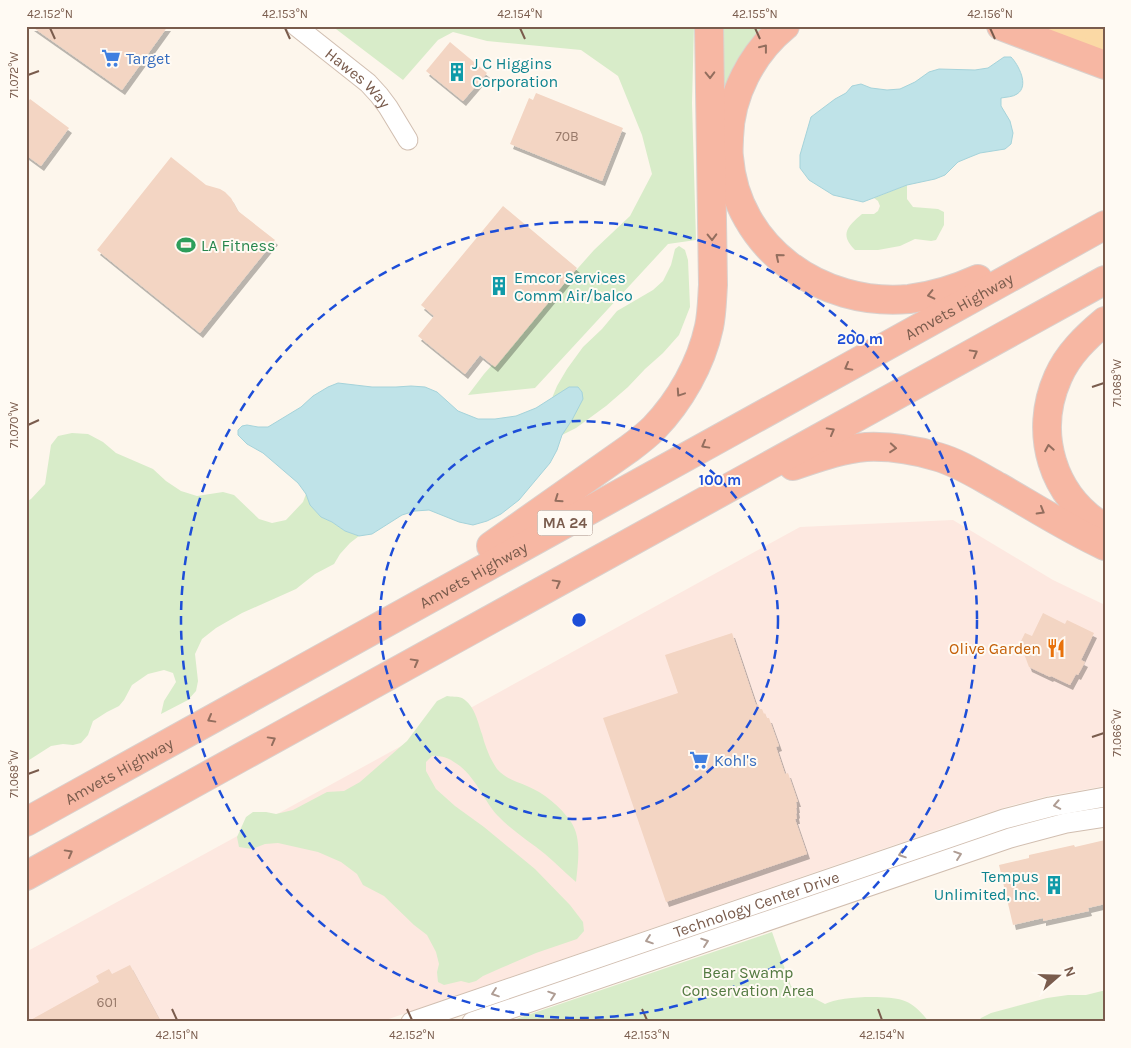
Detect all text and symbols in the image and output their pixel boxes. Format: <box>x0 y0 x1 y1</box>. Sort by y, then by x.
text: 42.152°N <box>27 7 73 21</box>
text: 42.153°N <box>262 7 308 21</box>
text: 42.154°N <box>497 7 543 21</box>
text: 42.155°N <box>732 7 778 21</box>
text: 42.156°N <box>967 7 1013 21</box>
street label: Hawes Way <box>322 43 395 112</box>
one-way arrow <box>758 45 766 54</box>
supermarket icon: Target <box>100 47 122 69</box>
place label: Target <box>126 49 170 68</box>
text: 71.072°W <box>7 52 21 98</box>
place label: J C Higgins Corporation <box>472 54 558 91</box>
building icon: J C Higgins Corporation <box>446 61 468 83</box>
one-way arrow <box>705 72 715 79</box>
house number: 70B <box>555 128 579 145</box>
sports icon: LA Fitness <box>175 234 197 256</box>
one-way arrow <box>707 234 717 242</box>
place label: LA Fitness <box>201 236 275 255</box>
one-way arrow <box>776 255 785 263</box>
place label: Emcor Services Comm Air/balco <box>514 268 633 305</box>
street label: Amvets Highway <box>901 268 1017 343</box>
building icon: Emcor Services Comm Air/balco <box>488 275 510 297</box>
one-way arrow <box>926 289 935 300</box>
text: 200 m <box>837 330 883 348</box>
one-way arrow <box>968 349 977 359</box>
text: 71.068°W <box>1110 359 1124 407</box>
one-way arrow <box>844 361 853 371</box>
one-way arrow <box>677 388 686 397</box>
text: 71.070°W <box>7 402 21 448</box>
one-way arrow <box>826 427 835 437</box>
one-way arrow <box>702 439 711 449</box>
one-way arrow <box>889 442 897 453</box>
one-way arrow <box>1045 443 1055 452</box>
text: 100 m <box>699 471 741 489</box>
one-way arrow <box>555 493 564 502</box>
one-way arrow <box>1035 505 1044 515</box>
road number: MA 24 <box>538 510 592 536</box>
street label: Amvets Highway <box>416 537 531 612</box>
one-way arrow <box>551 579 560 589</box>
centre of rings <box>570 611 588 629</box>
restaurant icon: Olive Garden <box>1045 637 1067 659</box>
place label: Olive Garden <box>949 639 1041 658</box>
one-way arrow <box>409 658 418 668</box>
text: 71.066°W <box>1110 709 1124 757</box>
one-way arrow <box>208 713 217 723</box>
street label: Amvets Highway <box>61 733 177 808</box>
one-way arrow <box>267 736 276 746</box>
supermarket icon: Kohl's <box>688 749 710 771</box>
text: 71.068°W <box>7 750 21 798</box>
place label: Kohl's <box>714 751 757 770</box>
one-way arrow <box>1052 800 1061 810</box>
one-way arrow <box>898 848 906 858</box>
one-way arrow <box>64 849 73 859</box>
one-way arrow <box>954 851 962 861</box>
street label: Technology Center Drive <box>671 867 842 941</box>
place label: Tempus Unlimited, Inc. <box>934 867 1039 904</box>
building icon: Tempus Unlimited, Inc. <box>1043 874 1065 896</box>
one-way arrow <box>645 935 653 945</box>
one-way arrow <box>701 938 709 948</box>
north arrow <box>1034 950 1084 1000</box>
park label: Bear Swamp Conservation Area <box>682 963 814 1000</box>
text: N <box>1060 964 1079 979</box>
one-way arrow <box>491 987 500 997</box>
one-way arrow <box>547 990 555 1000</box>
house number: 601 <box>97 994 117 1011</box>
text: 42.151°N <box>156 1028 198 1042</box>
text: 42.152°N <box>389 1028 435 1042</box>
text: 42.153°N <box>624 1028 670 1042</box>
text: 42.154°N <box>859 1028 905 1042</box>

